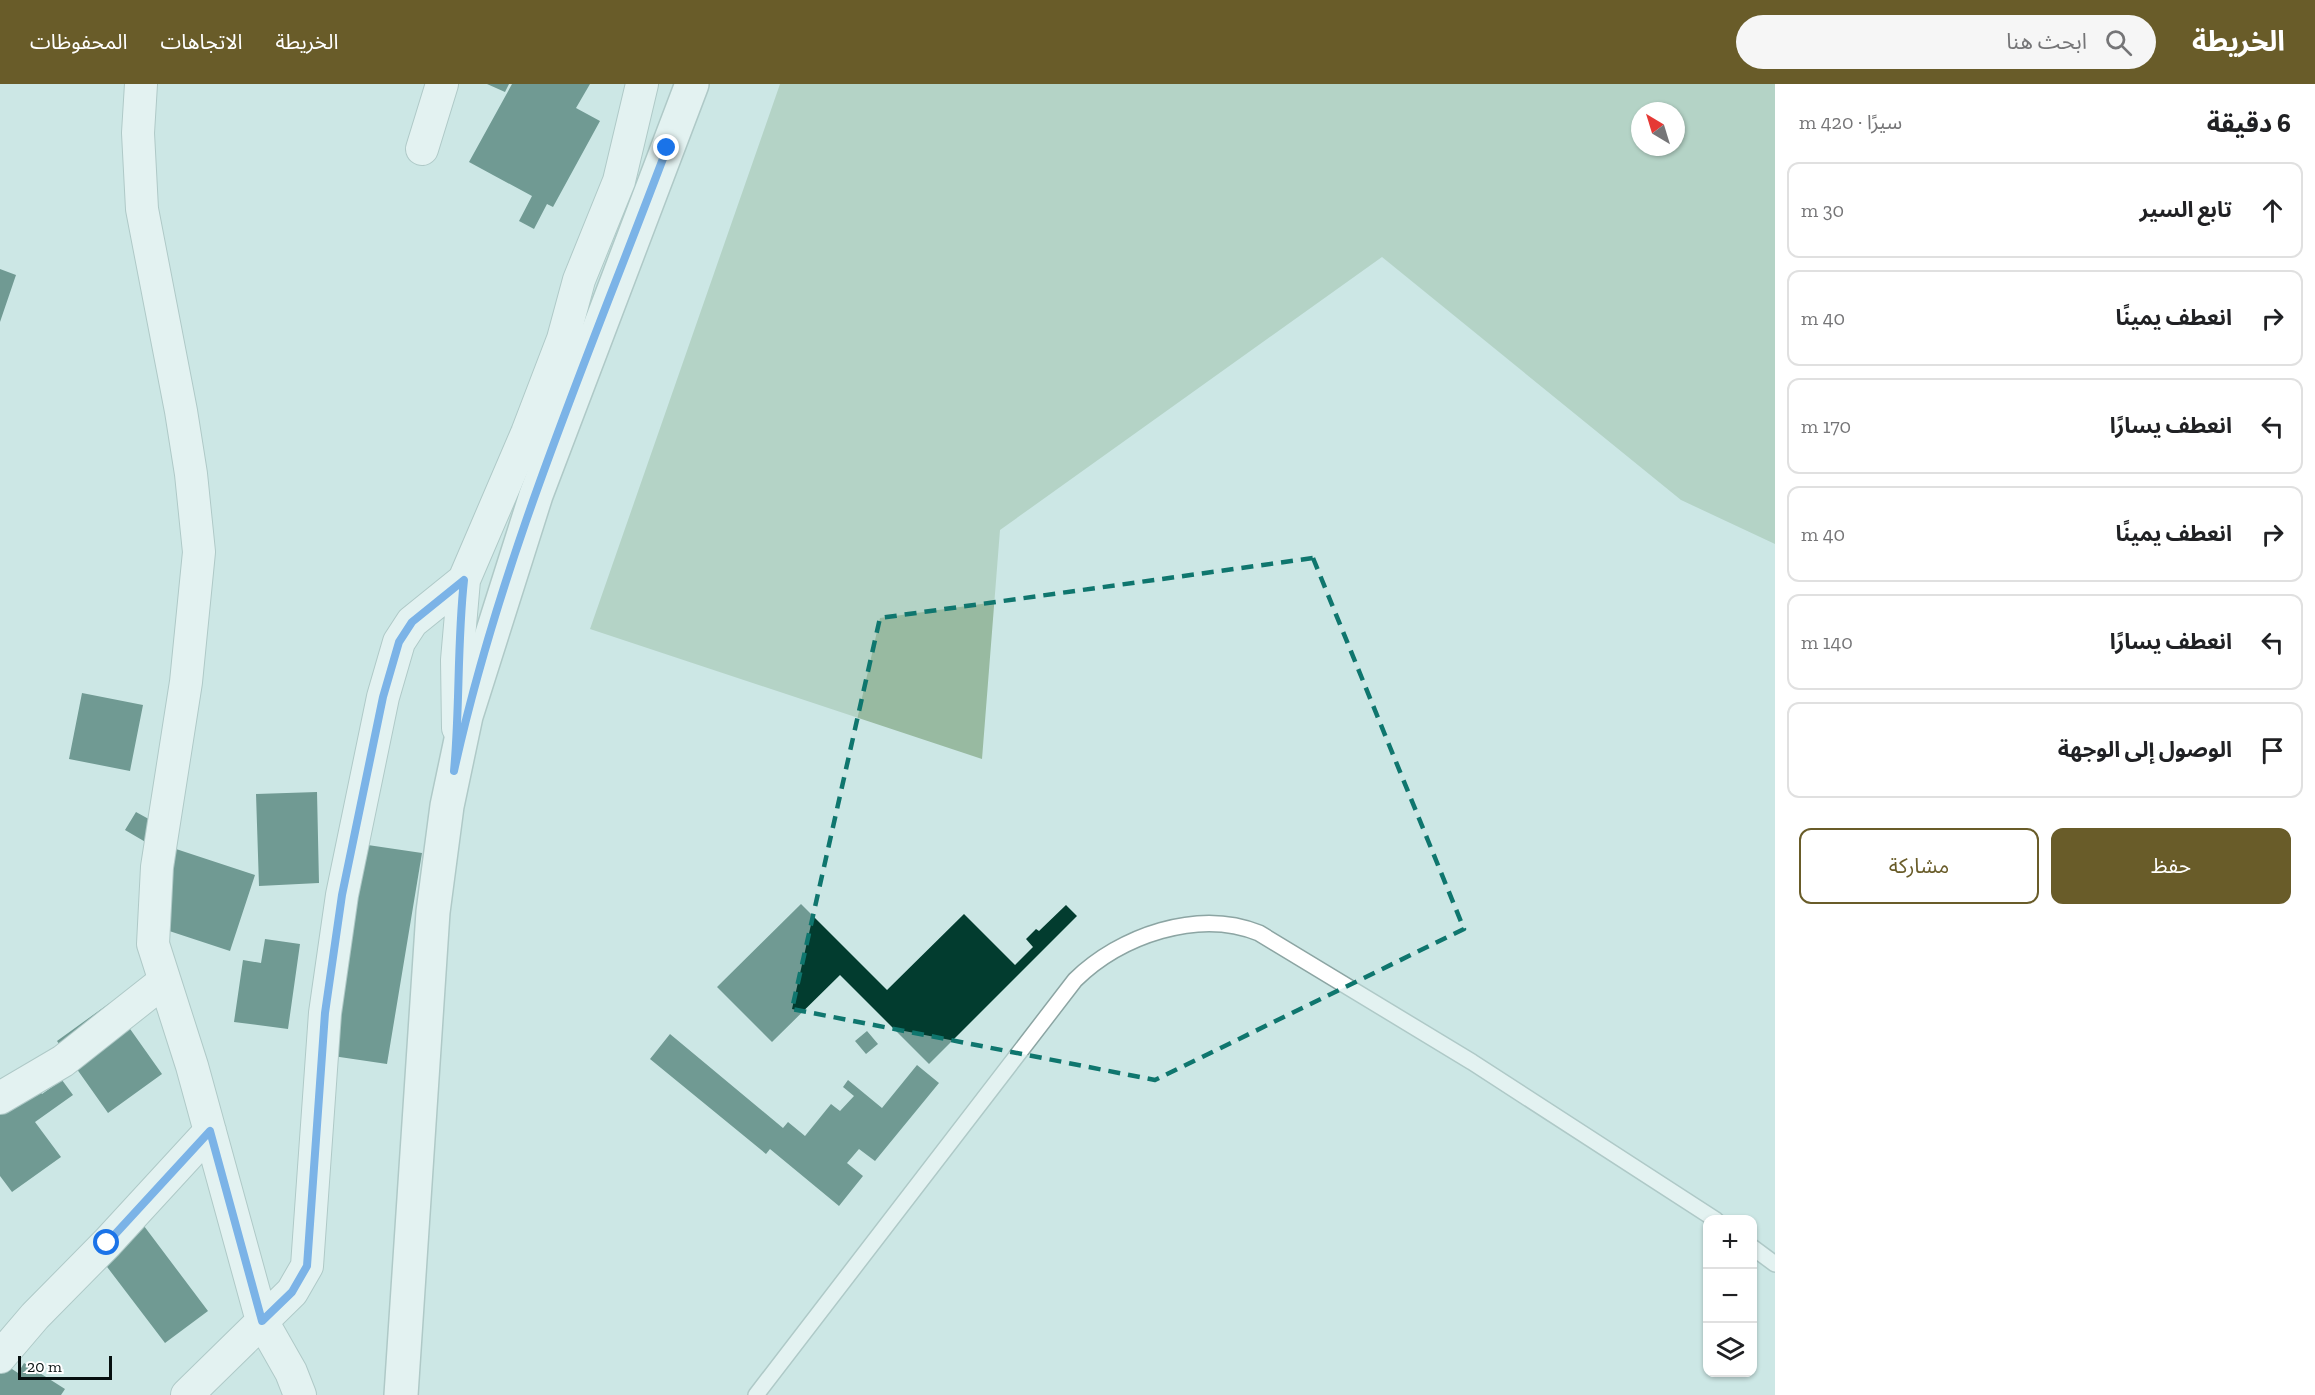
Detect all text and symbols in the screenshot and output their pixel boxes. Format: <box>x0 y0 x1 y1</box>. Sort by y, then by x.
search box <box>1736 15 2156 69</box>
text: الخريطة <box>2192 25 2285 58</box>
icon: search <box>2102 26 2135 59</box>
text: ابحث هنا <box>2006 28 2087 55</box>
text: المحفوظات <box>30 29 127 54</box>
text: الاتجاهات <box>160 29 242 54</box>
text: الخريطة <box>275 29 338 54</box>
north arrow <box>1631 102 1685 156</box>
text: 6 دقيقة <box>2207 107 2291 139</box>
text: سيرًا · 420 m <box>1799 110 1902 134</box>
route end <box>653 134 679 160</box>
icon: ahead <box>2256 194 2289 227</box>
text: تابع السير <box>2140 196 2232 223</box>
text: 30 m <box>1801 198 1844 222</box>
icon: right <box>2256 302 2289 335</box>
text: انعطف يمينًا <box>2115 304 2232 331</box>
text: 40 m <box>1801 306 1845 330</box>
icon: left <box>2256 410 2289 443</box>
text: انعطف يسارًا <box>2110 412 2232 439</box>
text: 170 m <box>1801 414 1851 438</box>
icon: right <box>2256 518 2289 551</box>
text: انعطف يمينًا <box>2115 520 2232 547</box>
text: 40 m <box>1801 522 1845 546</box>
icon: left <box>2256 626 2289 659</box>
text: انعطف يسارًا <box>2110 628 2232 655</box>
text: 140 m <box>1801 630 1853 654</box>
icon: arrive <box>2256 734 2289 767</box>
text: الوصول إلى الوجهة <box>2058 736 2232 763</box>
button: مشاركة <box>1799 828 2039 904</box>
button: حفظ <box>2051 828 2291 904</box>
map controls <box>1703 1215 1757 1377</box>
button: + <box>1703 1215 1757 1269</box>
route start <box>93 1229 119 1255</box>
button: − <box>1703 1269 1757 1323</box>
button: layers <box>1703 1323 1757 1377</box>
scale bar <box>18 1353 112 1380</box>
text: 20 m <box>27 1357 62 1376</box>

